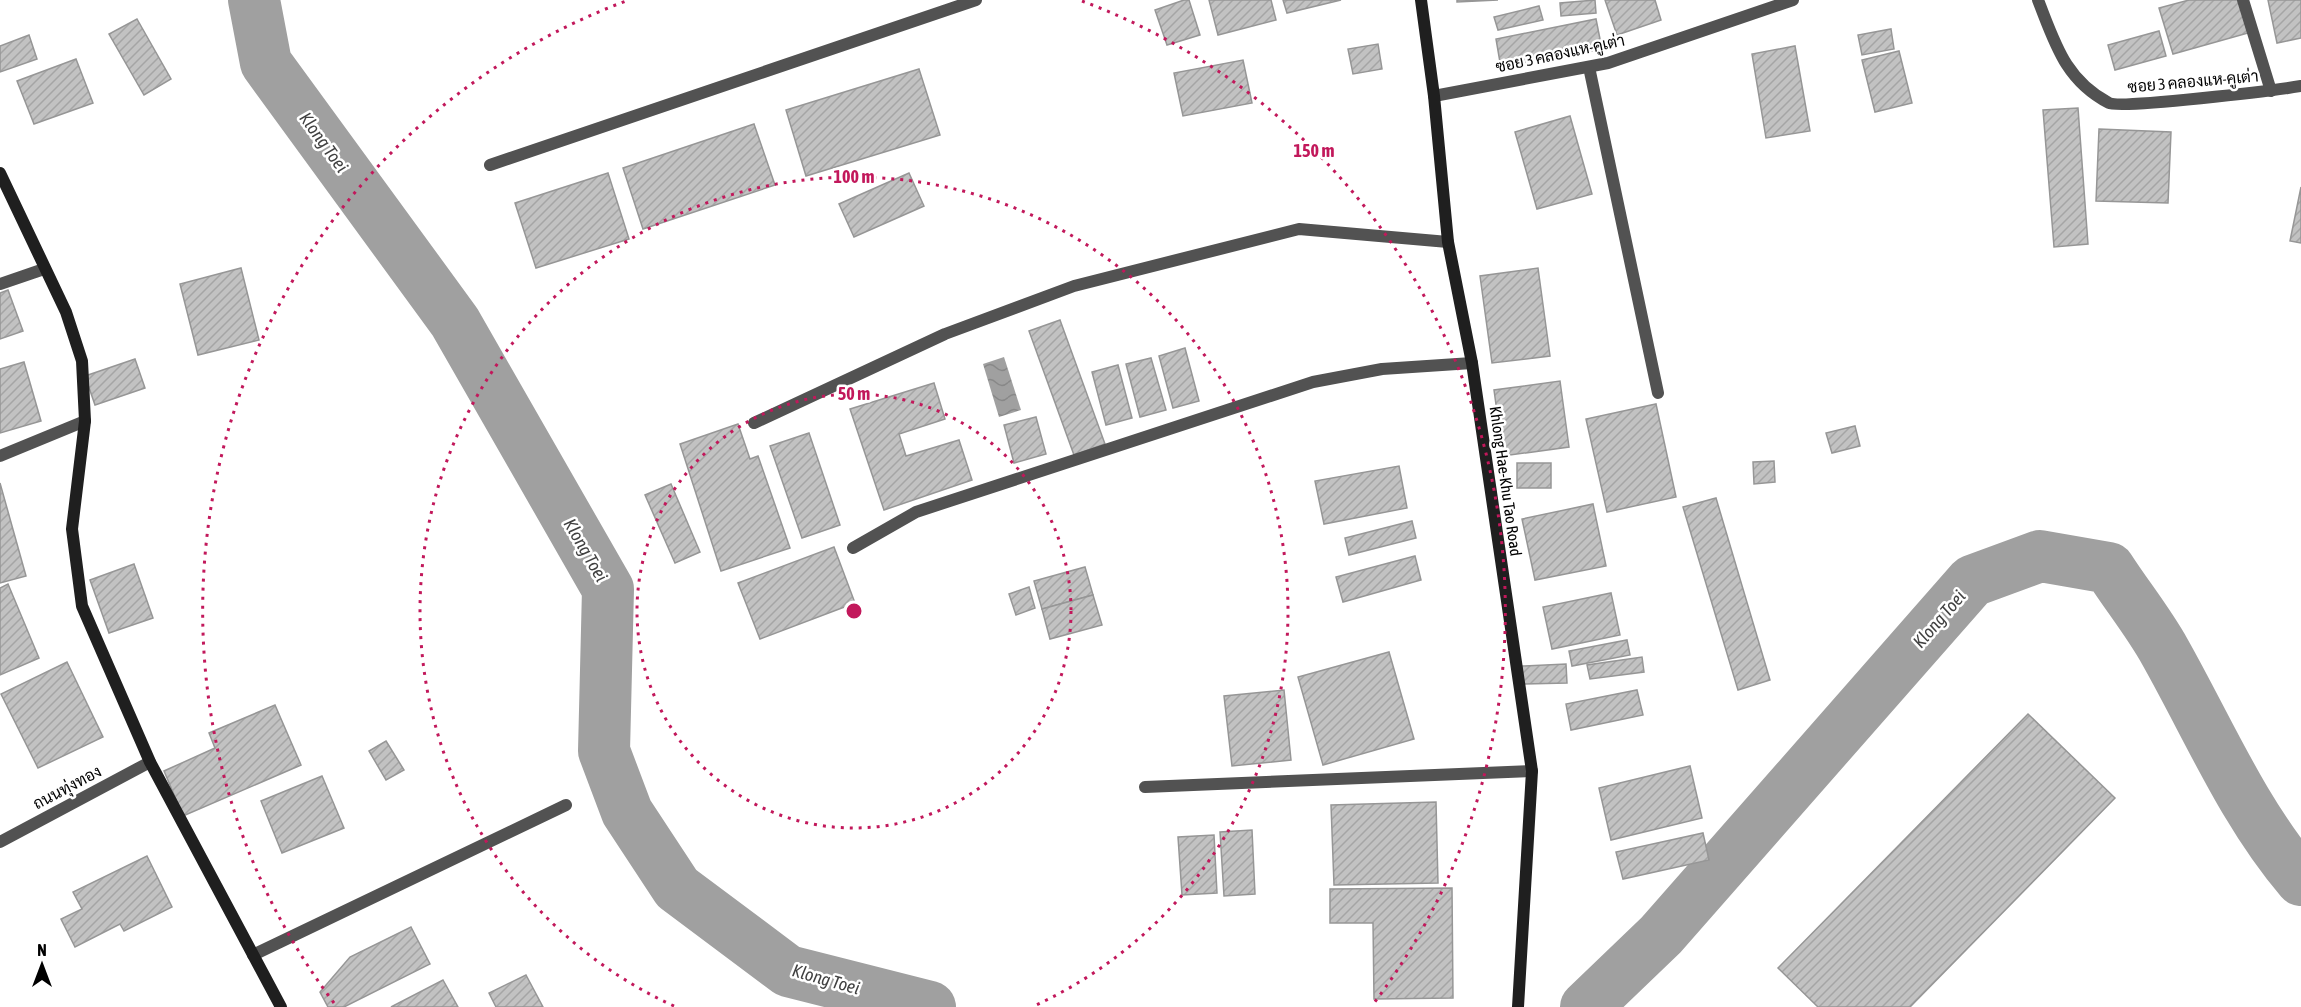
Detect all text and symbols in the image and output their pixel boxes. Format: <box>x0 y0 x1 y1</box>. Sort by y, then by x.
street label: ซอย 3 คลองแห-คูเต่า <box>1494 30 1627 78</box>
street label: ซอย 3 คลองแห-คูเต่า <box>2127 65 2260 99</box>
water label: Klong Toei <box>295 108 353 176</box>
text: 150 m <box>1294 140 1334 161</box>
text: 100 m <box>834 166 874 187</box>
text: 50 m <box>838 383 870 404</box>
street label: Khlong Hae-Khu Tao Road <box>1486 405 1525 557</box>
water label: Klong Toei <box>560 515 612 585</box>
water label: Klong Toei <box>1908 586 1970 652</box>
centre of rings <box>844 601 864 621</box>
street label: ถนนทุ่งทอง <box>29 761 106 815</box>
north arrow <box>12 935 72 995</box>
text: N <box>37 941 47 959</box>
water label: Klong Toei <box>790 959 862 999</box>

